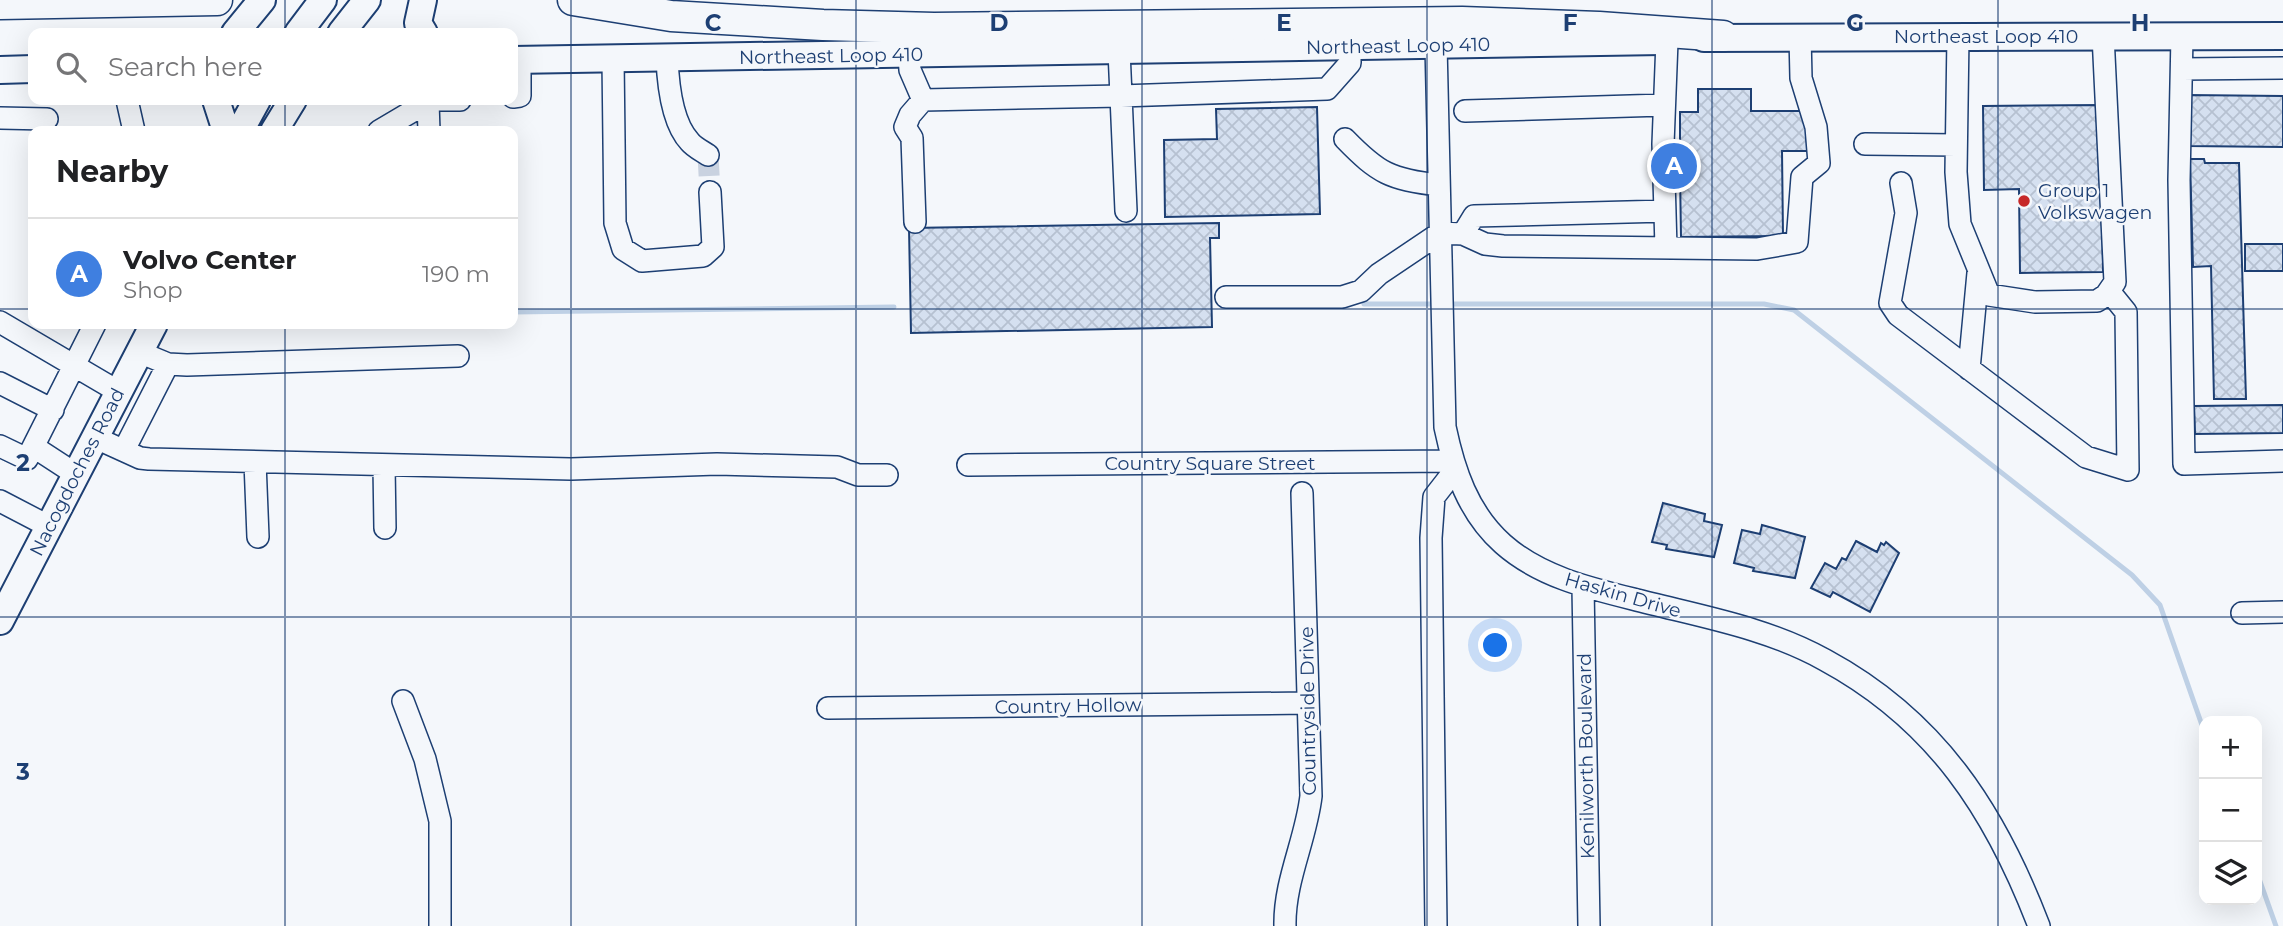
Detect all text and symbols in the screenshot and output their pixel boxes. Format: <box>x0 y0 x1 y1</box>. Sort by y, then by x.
text: C <box>705 9 722 37</box>
text: D <box>990 9 1009 37</box>
text: E <box>1276 9 1292 37</box>
text: F <box>1563 9 1578 37</box>
text: G <box>1846 9 1864 37</box>
text: H <box>2131 9 2149 37</box>
street label: Northeast Loop 410 <box>1894 25 2078 48</box>
search box <box>28 28 518 105</box>
street label: Northeast Loop 410 <box>1306 33 1490 59</box>
street label: Northeast Loop 410 <box>739 43 923 69</box>
icon: search <box>52 48 90 86</box>
text: Search here <box>108 51 263 83</box>
pin: A <box>1651 140 1697 192</box>
text: Nearby <box>56 153 168 190</box>
place label: Group 1 Volkswagen <box>2038 179 2152 224</box>
marker: Group 1 Volkswagen <box>2016 193 2032 209</box>
text: Volvo Center <box>123 244 297 276</box>
text: A <box>70 260 88 288</box>
text: 190 m <box>422 260 490 288</box>
text: Shop <box>123 276 183 304</box>
street label: Nacogdoches Road <box>25 384 129 560</box>
text: 2 <box>16 449 30 477</box>
street label: Country Square Street <box>1105 452 1316 475</box>
street label: Haskin Drive <box>1562 567 1684 623</box>
street label: Countryside Drive <box>1295 626 1321 796</box>
your location <box>1478 628 1512 662</box>
street label: Kenilworth Boulevard <box>1573 653 1599 859</box>
street label: Country Hollow <box>994 693 1142 719</box>
map controls <box>2199 716 2262 905</box>
button: + <box>2199 716 2262 779</box>
text: 3 <box>15 758 30 786</box>
button: − <box>2199 779 2262 842</box>
button: layers <box>2199 842 2262 905</box>

